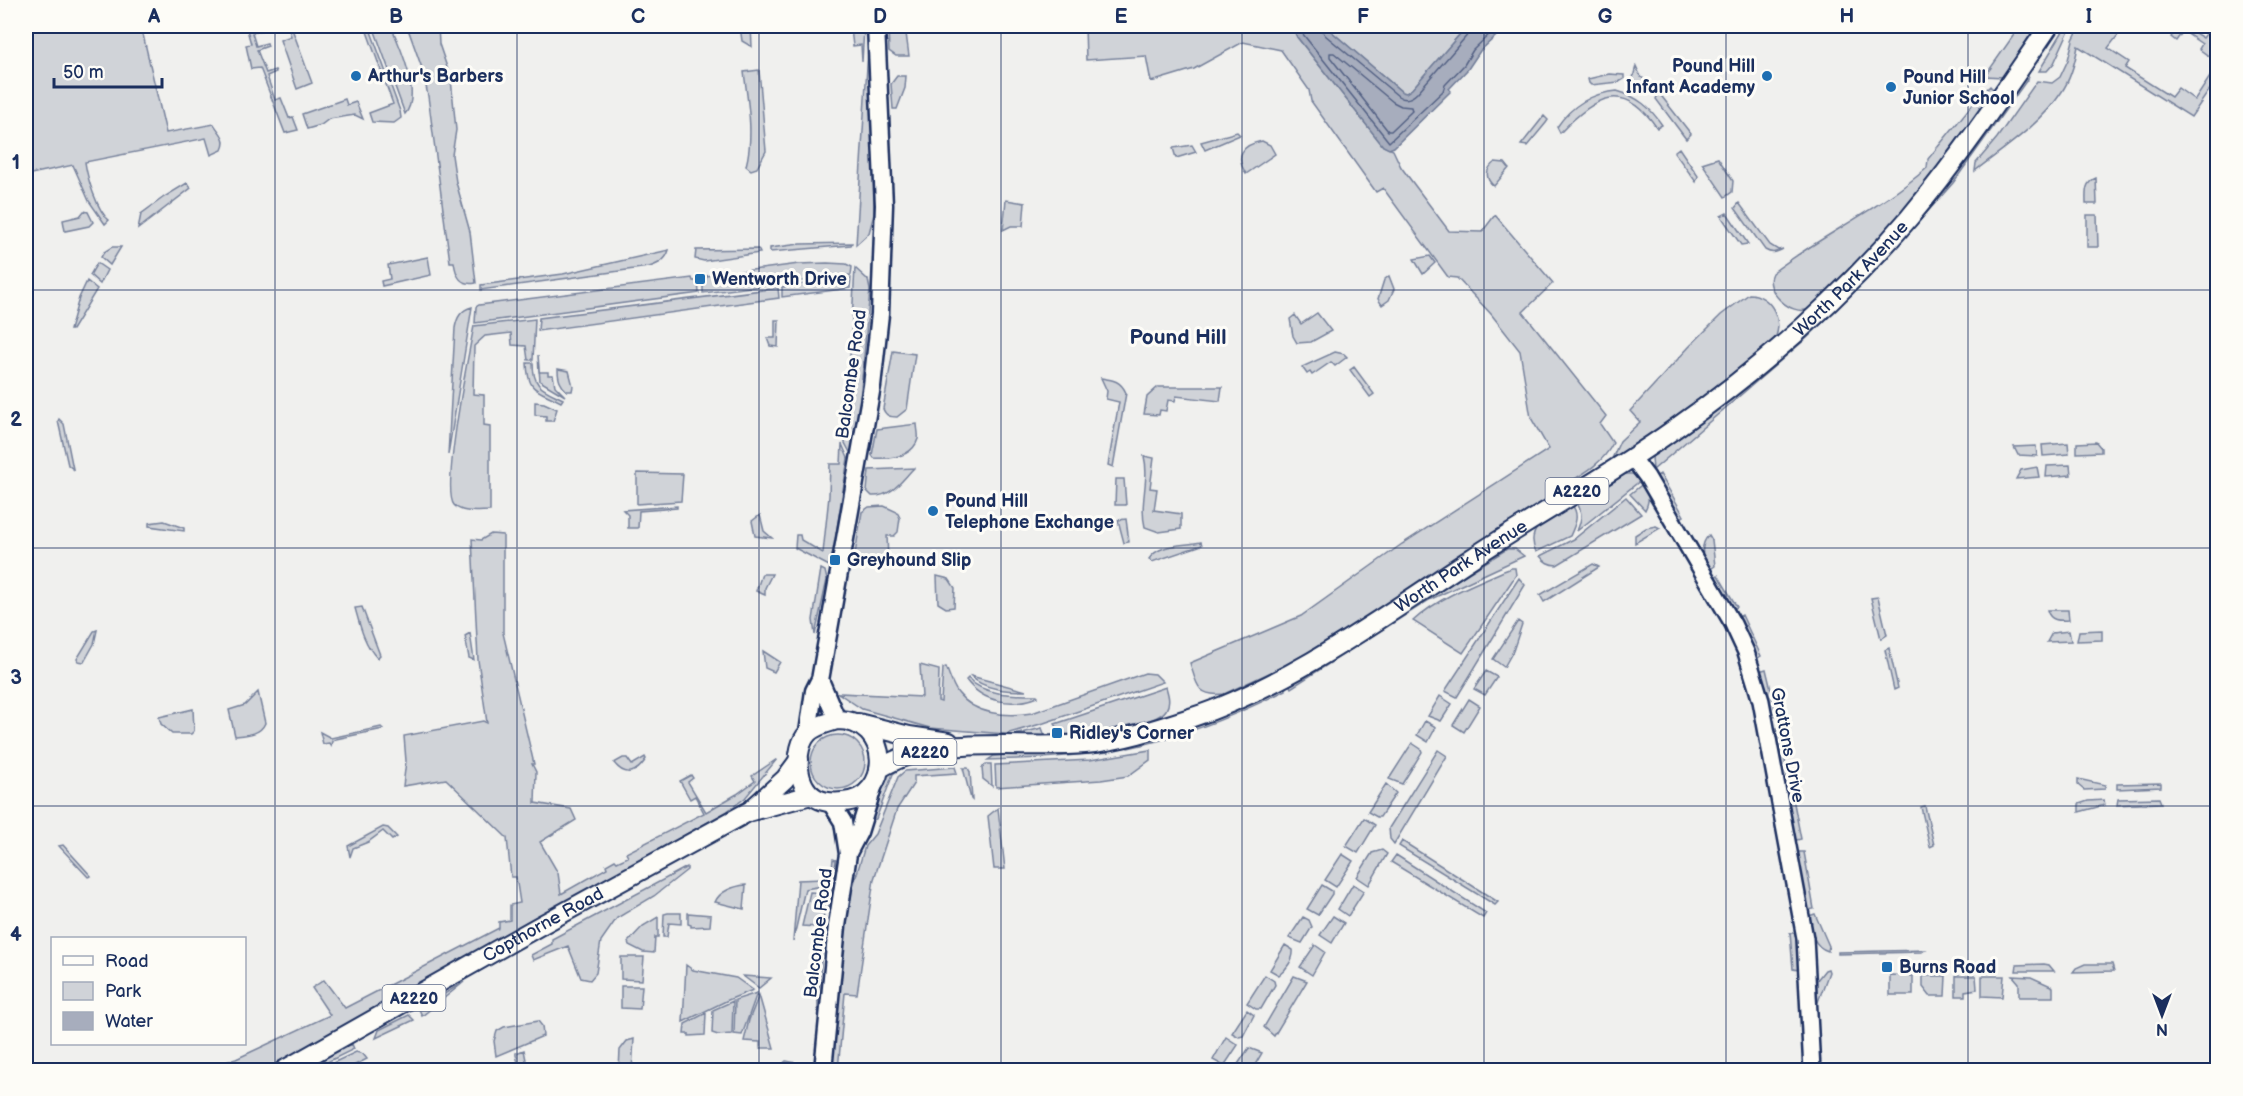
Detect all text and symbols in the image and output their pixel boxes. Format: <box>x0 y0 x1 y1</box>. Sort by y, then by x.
text: A <box>147 5 161 29</box>
text: B <box>389 5 403 29</box>
text: C <box>631 5 645 29</box>
text: D <box>873 5 887 29</box>
text: E <box>1115 5 1128 29</box>
text: F <box>1357 5 1369 29</box>
text: G <box>1598 5 1613 29</box>
text: H <box>1840 5 1854 29</box>
text: I <box>2086 5 2092 29</box>
scale bar <box>54 51 162 89</box>
place label: Pound Hill Infant Academy <box>1626 56 1756 98</box>
text: 50 m <box>63 62 104 83</box>
place label: Arthur's Barbers <box>367 66 504 87</box>
place label: Pound Hill Junior School <box>1903 67 2015 109</box>
marker: Arthur's Barbers <box>349 69 363 83</box>
marker: Pound Hill Infant Academy <box>1760 69 1774 83</box>
marker: Pound Hill Junior School <box>1884 80 1898 94</box>
text: 1 <box>12 151 20 175</box>
street label: Worth Park Avenue <box>1789 217 1913 341</box>
place label: Wentworth Drive <box>712 269 847 290</box>
marker: Wentworth Drive <box>693 272 707 286</box>
street label: Balcombe Road <box>832 308 871 440</box>
district label: Pound Hill <box>1130 325 1226 350</box>
text: 2 <box>10 408 22 432</box>
road number: A2220 <box>1546 478 1608 504</box>
place label: Pound Hill Telephone Exchange <box>945 491 1114 533</box>
marker: Pound Hill Telephone Exchange <box>926 504 940 518</box>
street label: Worth Park Avenue <box>1391 515 1531 618</box>
place label: Greyhound Slip <box>847 550 971 571</box>
marker: Greyhound Slip <box>828 553 842 567</box>
text: 3 <box>10 666 22 690</box>
street label: Grattons Drive <box>1766 686 1809 805</box>
place label: Ridley's Corner <box>1069 723 1195 744</box>
marker: Ridley's Corner <box>1050 726 1064 740</box>
road number: A2220 <box>894 739 956 765</box>
street label: Balcombe Road <box>800 867 837 999</box>
street label: Copthorne Road <box>479 883 607 967</box>
text: 4 <box>10 923 22 947</box>
legend <box>51 937 246 1045</box>
text: Road <box>105 951 149 972</box>
place label: Burns Road <box>1899 957 1996 978</box>
marker: Burns Road <box>1880 960 1894 974</box>
text: Park <box>105 981 141 1002</box>
road number: A2220 <box>382 985 446 1011</box>
north arrow <box>2132 985 2192 1045</box>
text: Water <box>105 1011 153 1032</box>
text: N <box>2156 1019 2168 1038</box>

